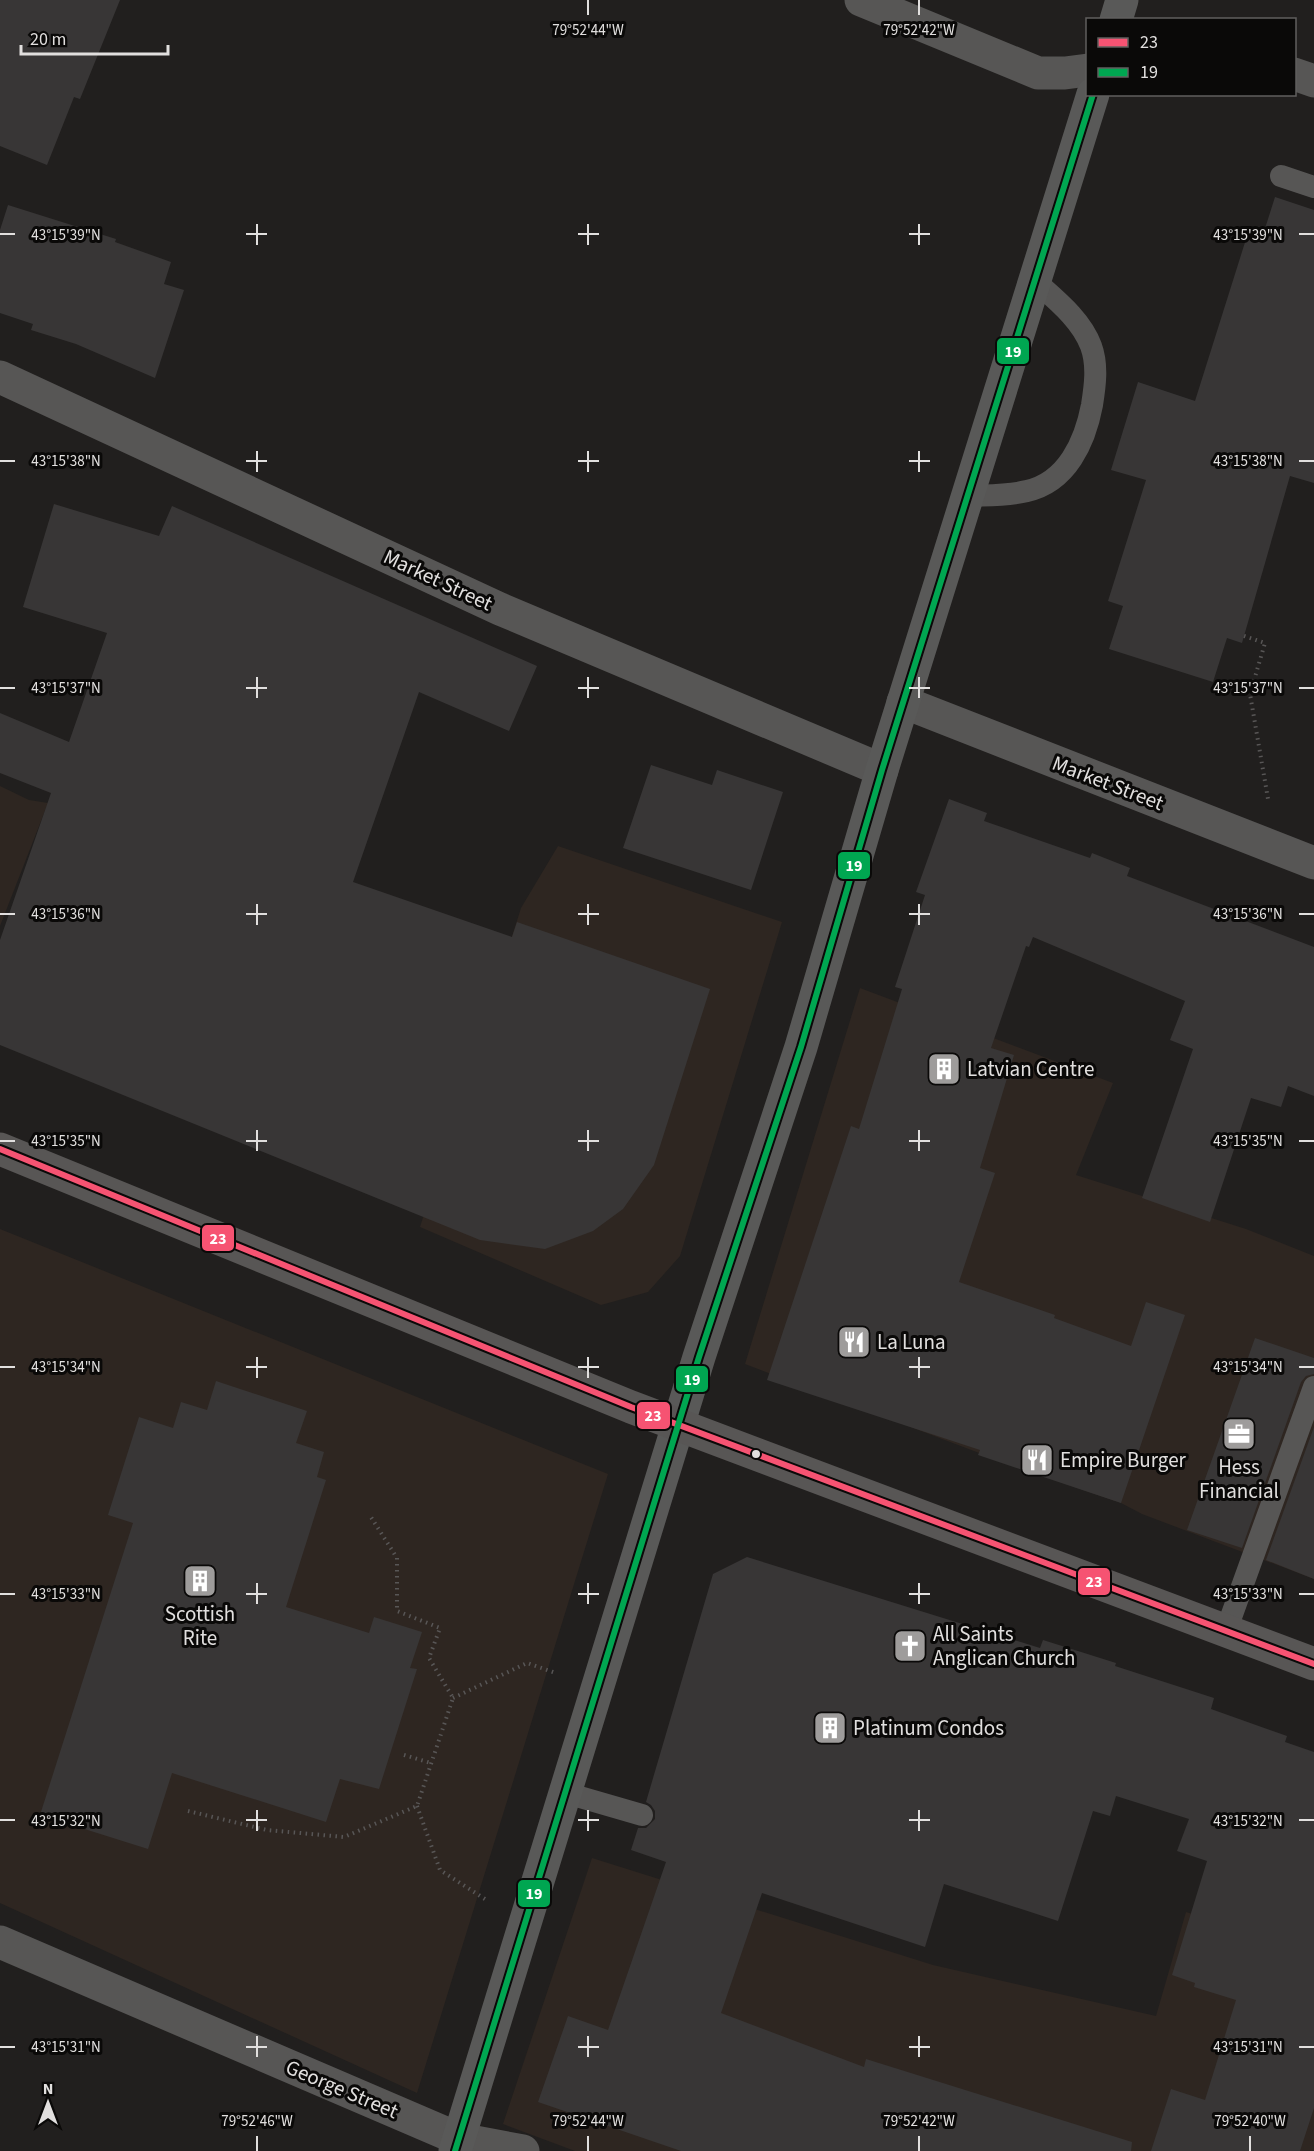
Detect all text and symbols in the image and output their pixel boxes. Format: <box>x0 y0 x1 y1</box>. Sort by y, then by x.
scale bar <box>21 18 168 56</box>
legend <box>1086 18 1296 96</box>
text: 79°52'44"W <box>552 20 624 41</box>
text: 79°52'42"W <box>883 20 955 41</box>
text: 20 m <box>30 27 66 52</box>
text: 23 <box>1140 30 1158 55</box>
text: 19 <box>1140 60 1158 85</box>
text: 43°15'39"N <box>31 225 101 246</box>
text: 43°15'39"N <box>1213 225 1283 246</box>
line badge: 19 <box>996 337 1030 365</box>
text: 19 <box>1005 341 1021 363</box>
text: 43°15'38"N <box>31 451 101 472</box>
text: 43°15'38"N <box>1213 451 1283 472</box>
street label: Market Street <box>379 542 497 618</box>
text: 43°15'37"N <box>31 678 101 699</box>
text: 43°15'37"N <box>1213 678 1283 699</box>
street label: Market Street <box>1048 748 1168 818</box>
line badge: 19 <box>837 851 871 880</box>
text: 19 <box>846 855 862 877</box>
text: 43°15'36"N <box>31 904 101 925</box>
text: 43°15'36"N <box>1213 904 1283 925</box>
building icon: Latvian Centre <box>926 1051 962 1087</box>
place label: Latvian Centre <box>967 1054 1094 1084</box>
text: 43°15'35"N <box>31 1131 101 1152</box>
text: 43°15'35"N <box>1213 1131 1283 1152</box>
line badge: 23 <box>201 1224 235 1252</box>
text: 23 <box>210 1228 226 1250</box>
restaurant icon: La Luna <box>836 1324 872 1360</box>
place label: La Luna <box>877 1327 945 1357</box>
text: 43°15'34"N <box>31 1357 101 1378</box>
text: 43°15'34"N <box>1213 1357 1283 1378</box>
line badge: 19 <box>675 1365 709 1393</box>
text: 19 <box>684 1369 700 1391</box>
line badge: 23 <box>636 1401 671 1430</box>
text: 23 <box>645 1405 661 1427</box>
office icon: Hess Financial <box>1221 1416 1257 1452</box>
restaurant icon: Empire Burger <box>1019 1442 1055 1478</box>
place label: Empire Burger <box>1060 1445 1187 1475</box>
unlabelled marker <box>750 1448 762 1460</box>
place label: Hess Financial <box>1199 1452 1279 1506</box>
building icon: Scottish Rite <box>182 1563 218 1599</box>
line badge: 23 <box>1077 1567 1111 1596</box>
text: 23 <box>1086 1571 1102 1593</box>
text: 43°15'33"N <box>31 1584 101 1605</box>
text: 43°15'33"N <box>1213 1584 1283 1605</box>
place label: Scottish Rite <box>165 1599 235 1653</box>
place label: All Saints Anglican Church <box>933 1619 1076 1673</box>
church icon: All Saints Anglican Church <box>892 1628 928 1664</box>
building icon: Platinum Condos <box>812 1710 848 1746</box>
place label: Platinum Condos <box>853 1713 1004 1743</box>
text: 43°15'32"N <box>31 1811 101 1832</box>
text: 43°15'32"N <box>1213 1811 1283 1832</box>
line badge: 19 <box>517 1879 551 1908</box>
text: 19 <box>526 1883 542 1905</box>
text: 43°15'31"N <box>31 2037 101 2058</box>
text: 43°15'31"N <box>1213 2037 1283 2058</box>
street label: George Street <box>281 2052 403 2126</box>
north arrow <box>18 2073 78 2133</box>
text: N <box>43 2078 53 2100</box>
text: 79°52'46"W <box>221 2111 293 2132</box>
text: 79°52'44"W <box>552 2111 624 2132</box>
text: 79°52'42"W <box>883 2111 955 2132</box>
text: 79°52'40"W <box>1214 2111 1286 2132</box>

